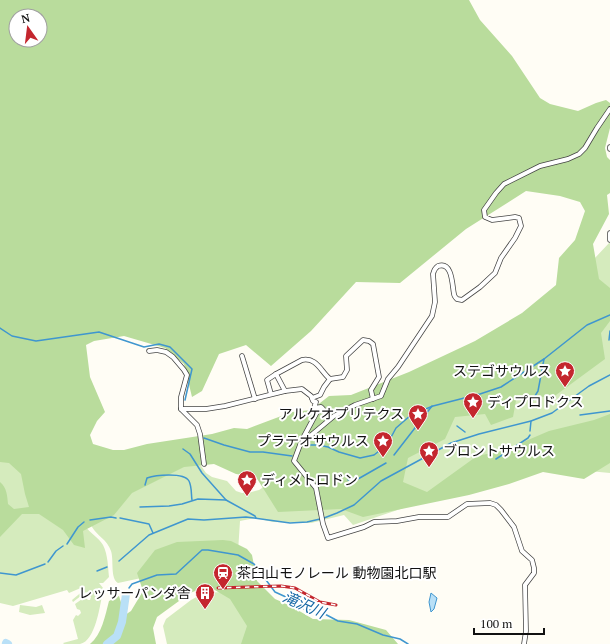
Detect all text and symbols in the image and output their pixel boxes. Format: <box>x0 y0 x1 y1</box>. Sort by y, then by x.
north arrow <box>8 8 48 48</box>
text: N <box>20 10 32 26</box>
place icon: ステゴサウルス <box>554 360 576 388</box>
place label: ステゴサウルス <box>453 361 551 380</box>
place icon: ディプロドクス <box>462 391 484 419</box>
place label: ディプロドクス <box>487 392 584 411</box>
place icon: アルケオプリテクス <box>407 403 429 431</box>
place label: アルケオプリテクス <box>279 404 404 423</box>
place icon: プラテオサウルス <box>372 430 394 458</box>
place label: プラテオサウルス <box>257 431 369 450</box>
place icon: ブロントサウルス <box>418 440 440 468</box>
place label: ブロントサウルス <box>443 441 555 460</box>
place icon: ディメトロドン <box>236 469 258 497</box>
place label: ディメトロドン <box>261 470 358 489</box>
station icon: 茶臼山モノレール 動物園北口駅 <box>212 562 234 590</box>
place label: 茶臼山モノレール 動物園北口駅 <box>237 563 436 582</box>
building icon: レッサーパンダ舎 <box>194 582 216 610</box>
place label: レッサーパンダ舎 <box>78 583 191 602</box>
water label: 滝沢川 <box>280 586 331 623</box>
scale bar <box>474 610 544 636</box>
text: 100 m <box>480 616 513 631</box>

